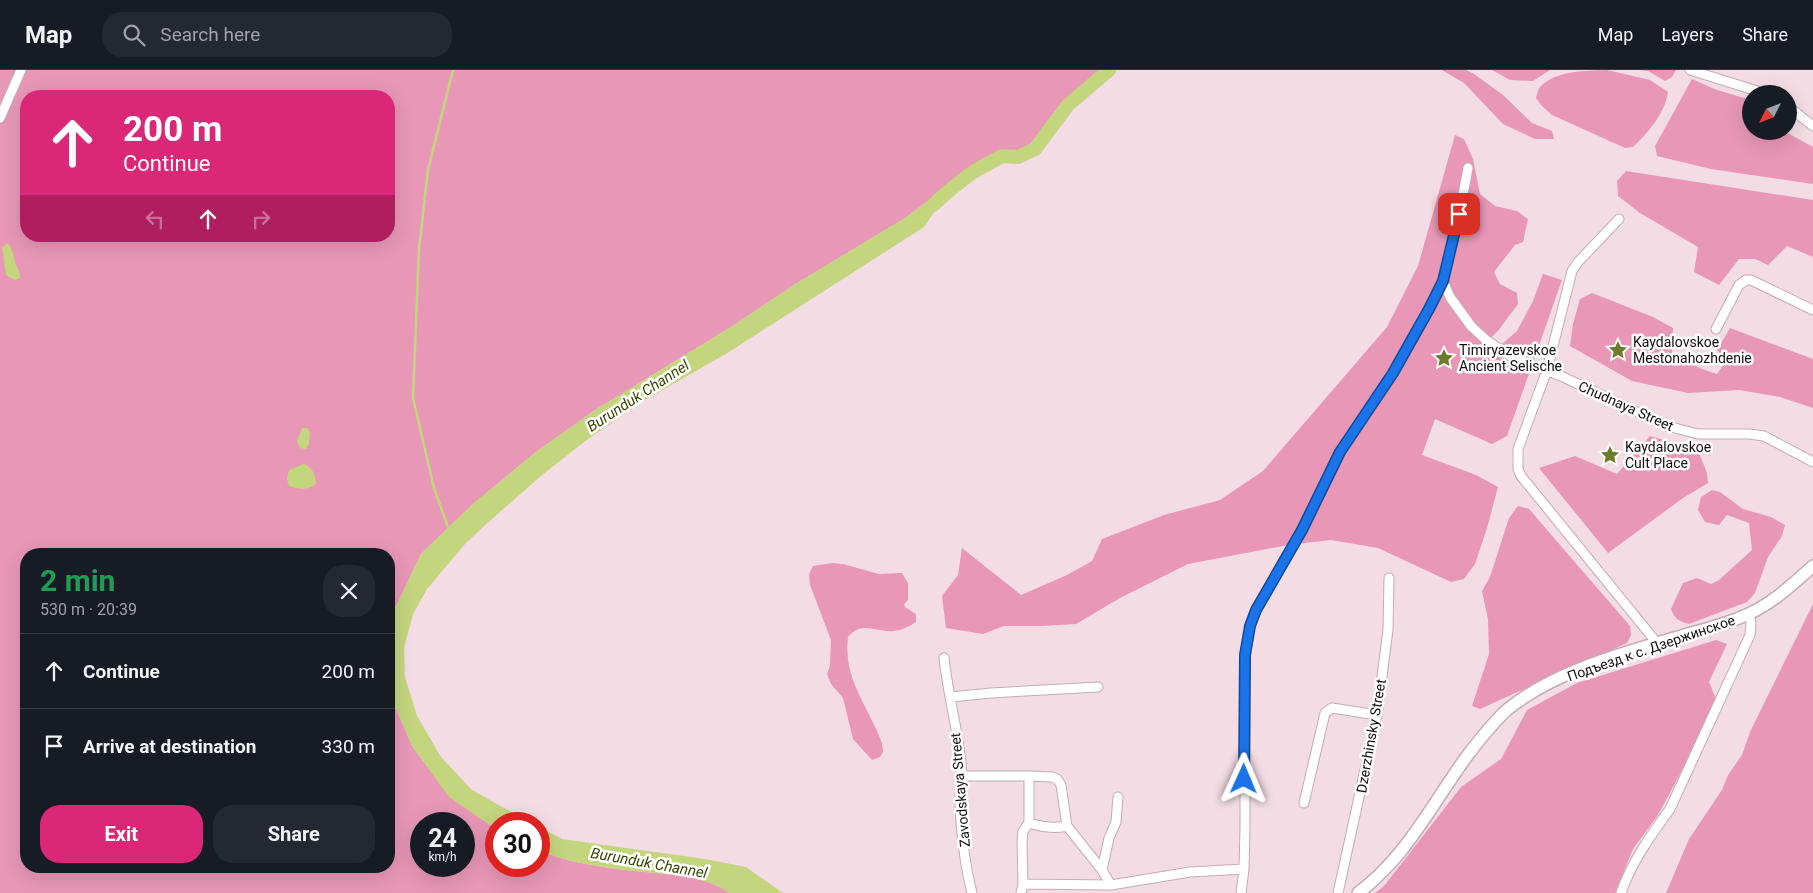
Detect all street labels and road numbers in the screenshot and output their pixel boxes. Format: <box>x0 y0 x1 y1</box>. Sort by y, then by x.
street label: Chudnaya Street <box>1576 378 1676 434</box>
street label: Подъезд к с. Дзержинское <box>1565 612 1737 684</box>
street label: Dzerzhinsky Street <box>1353 677 1389 794</box>
street label: Zavodskaya Street <box>947 732 973 848</box>

